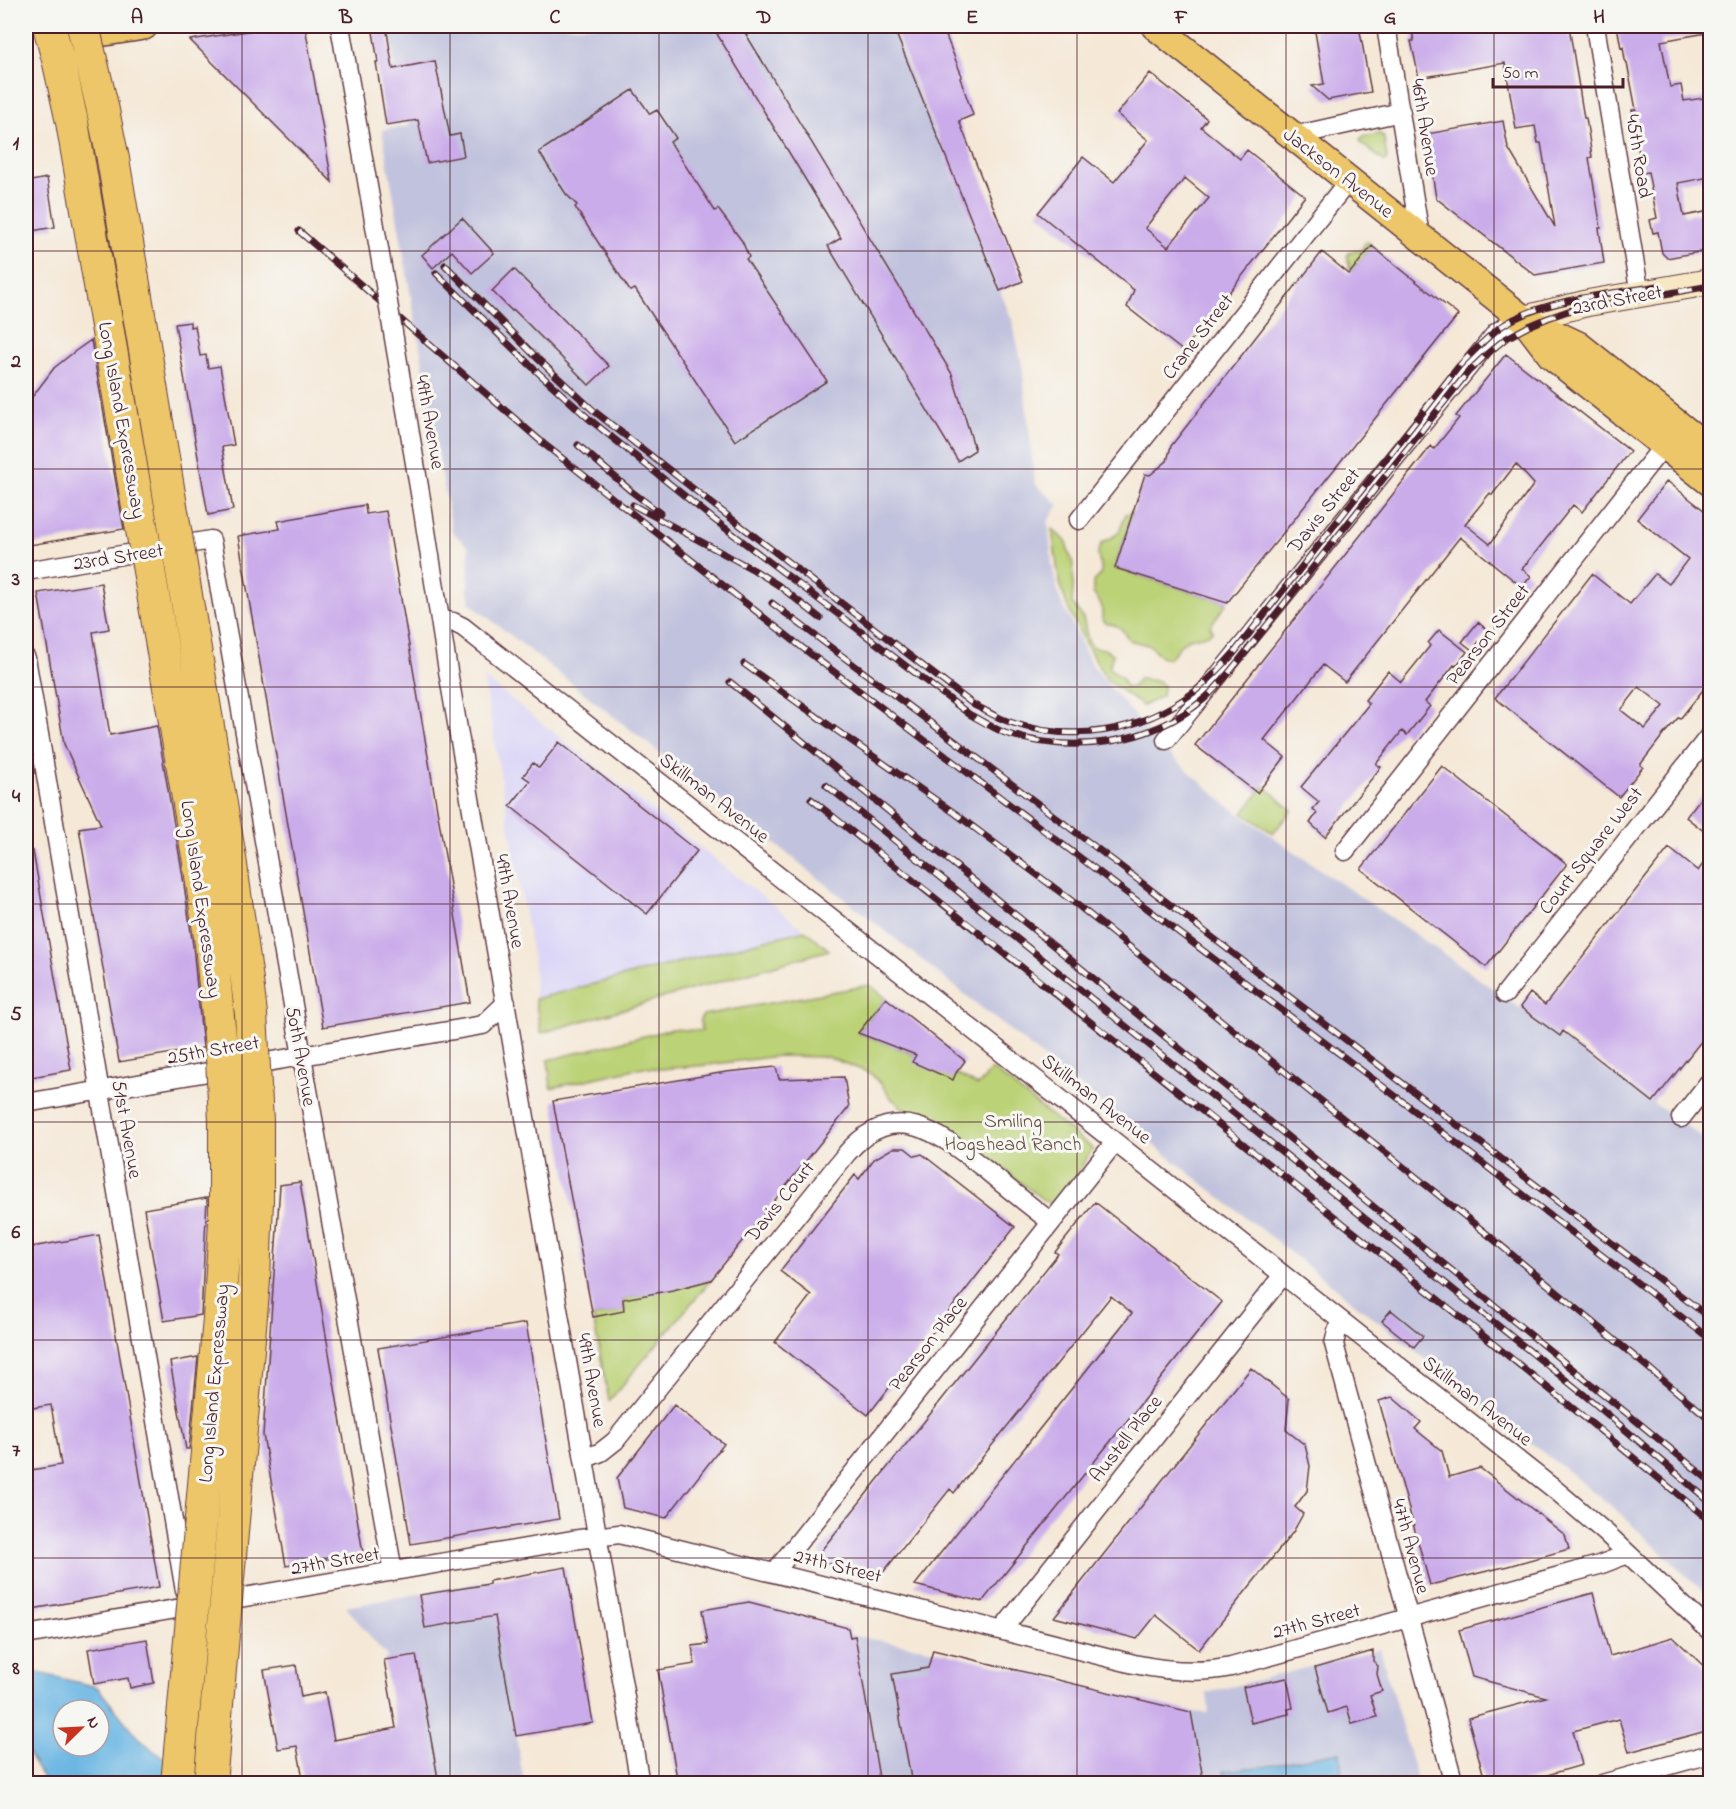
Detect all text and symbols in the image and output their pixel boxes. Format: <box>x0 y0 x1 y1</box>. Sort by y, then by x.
text: A <box>131 4 143 33</box>
text: B <box>338 4 353 33</box>
text: C <box>550 4 561 33</box>
text: D <box>756 4 771 33</box>
text: E <box>966 4 978 33</box>
text: F <box>1174 4 1188 33</box>
text: G <box>1384 4 1397 33</box>
text: H <box>1593 4 1605 33</box>
scale bar <box>1493 51 1624 89</box>
text: 50 m <box>1502 61 1539 87</box>
street label: 46th Avenue <box>1402 77 1446 178</box>
street label: 45th Road <box>1617 112 1658 200</box>
street label: Jackson Avenue <box>1276 121 1399 226</box>
text: 1 <box>13 130 20 159</box>
street label: 23rd Street <box>1570 278 1665 324</box>
street label: Crane Street <box>1156 288 1242 387</box>
street label: Long Island Expressway <box>88 320 152 521</box>
text: 2 <box>10 348 21 377</box>
street label: 49th Avenue <box>406 373 451 472</box>
street label: Davis Street <box>1281 462 1369 561</box>
street label: 23rd Street <box>71 537 166 580</box>
text: 3 <box>11 566 20 595</box>
street label: Pearson Street <box>1440 578 1538 693</box>
street label: Skillman Avenue <box>652 747 775 851</box>
street label: Court Square West <box>1533 781 1651 922</box>
text: 4 <box>12 783 21 812</box>
street label: Long Island Expressway <box>170 799 228 1000</box>
street label: 49th Avenue <box>486 852 531 951</box>
text: 5 <box>10 1001 22 1030</box>
street label: 50th Avenue <box>276 1004 323 1109</box>
street label: 25th Street <box>165 1029 262 1074</box>
street label: Skillman Avenue <box>1034 1048 1157 1152</box>
street label: 51st Avenue <box>103 1078 148 1181</box>
park label: Smiling Hogshead Ranch <box>945 1108 1081 1161</box>
street label: Davis Court <box>738 1155 823 1250</box>
text: 6 <box>12 1219 21 1248</box>
street label: Long Island Expressway <box>192 1283 240 1484</box>
street label: Pearson Place <box>882 1291 976 1398</box>
street label: 49th Avenue <box>568 1331 613 1430</box>
street label: Skillman Avenue <box>1415 1350 1538 1454</box>
street label: Austell Place <box>1084 1390 1170 1489</box>
text: 7 <box>12 1437 21 1466</box>
street label: 47th Avenue <box>1383 1496 1436 1598</box>
street label: 27th Street <box>289 1540 382 1585</box>
street label: 27th Street <box>790 1542 885 1592</box>
street label: 27th Street <box>1270 1597 1364 1648</box>
text: 8 <box>11 1655 20 1684</box>
north arrow <box>51 1698 111 1758</box>
text: N <box>80 1713 106 1733</box>

